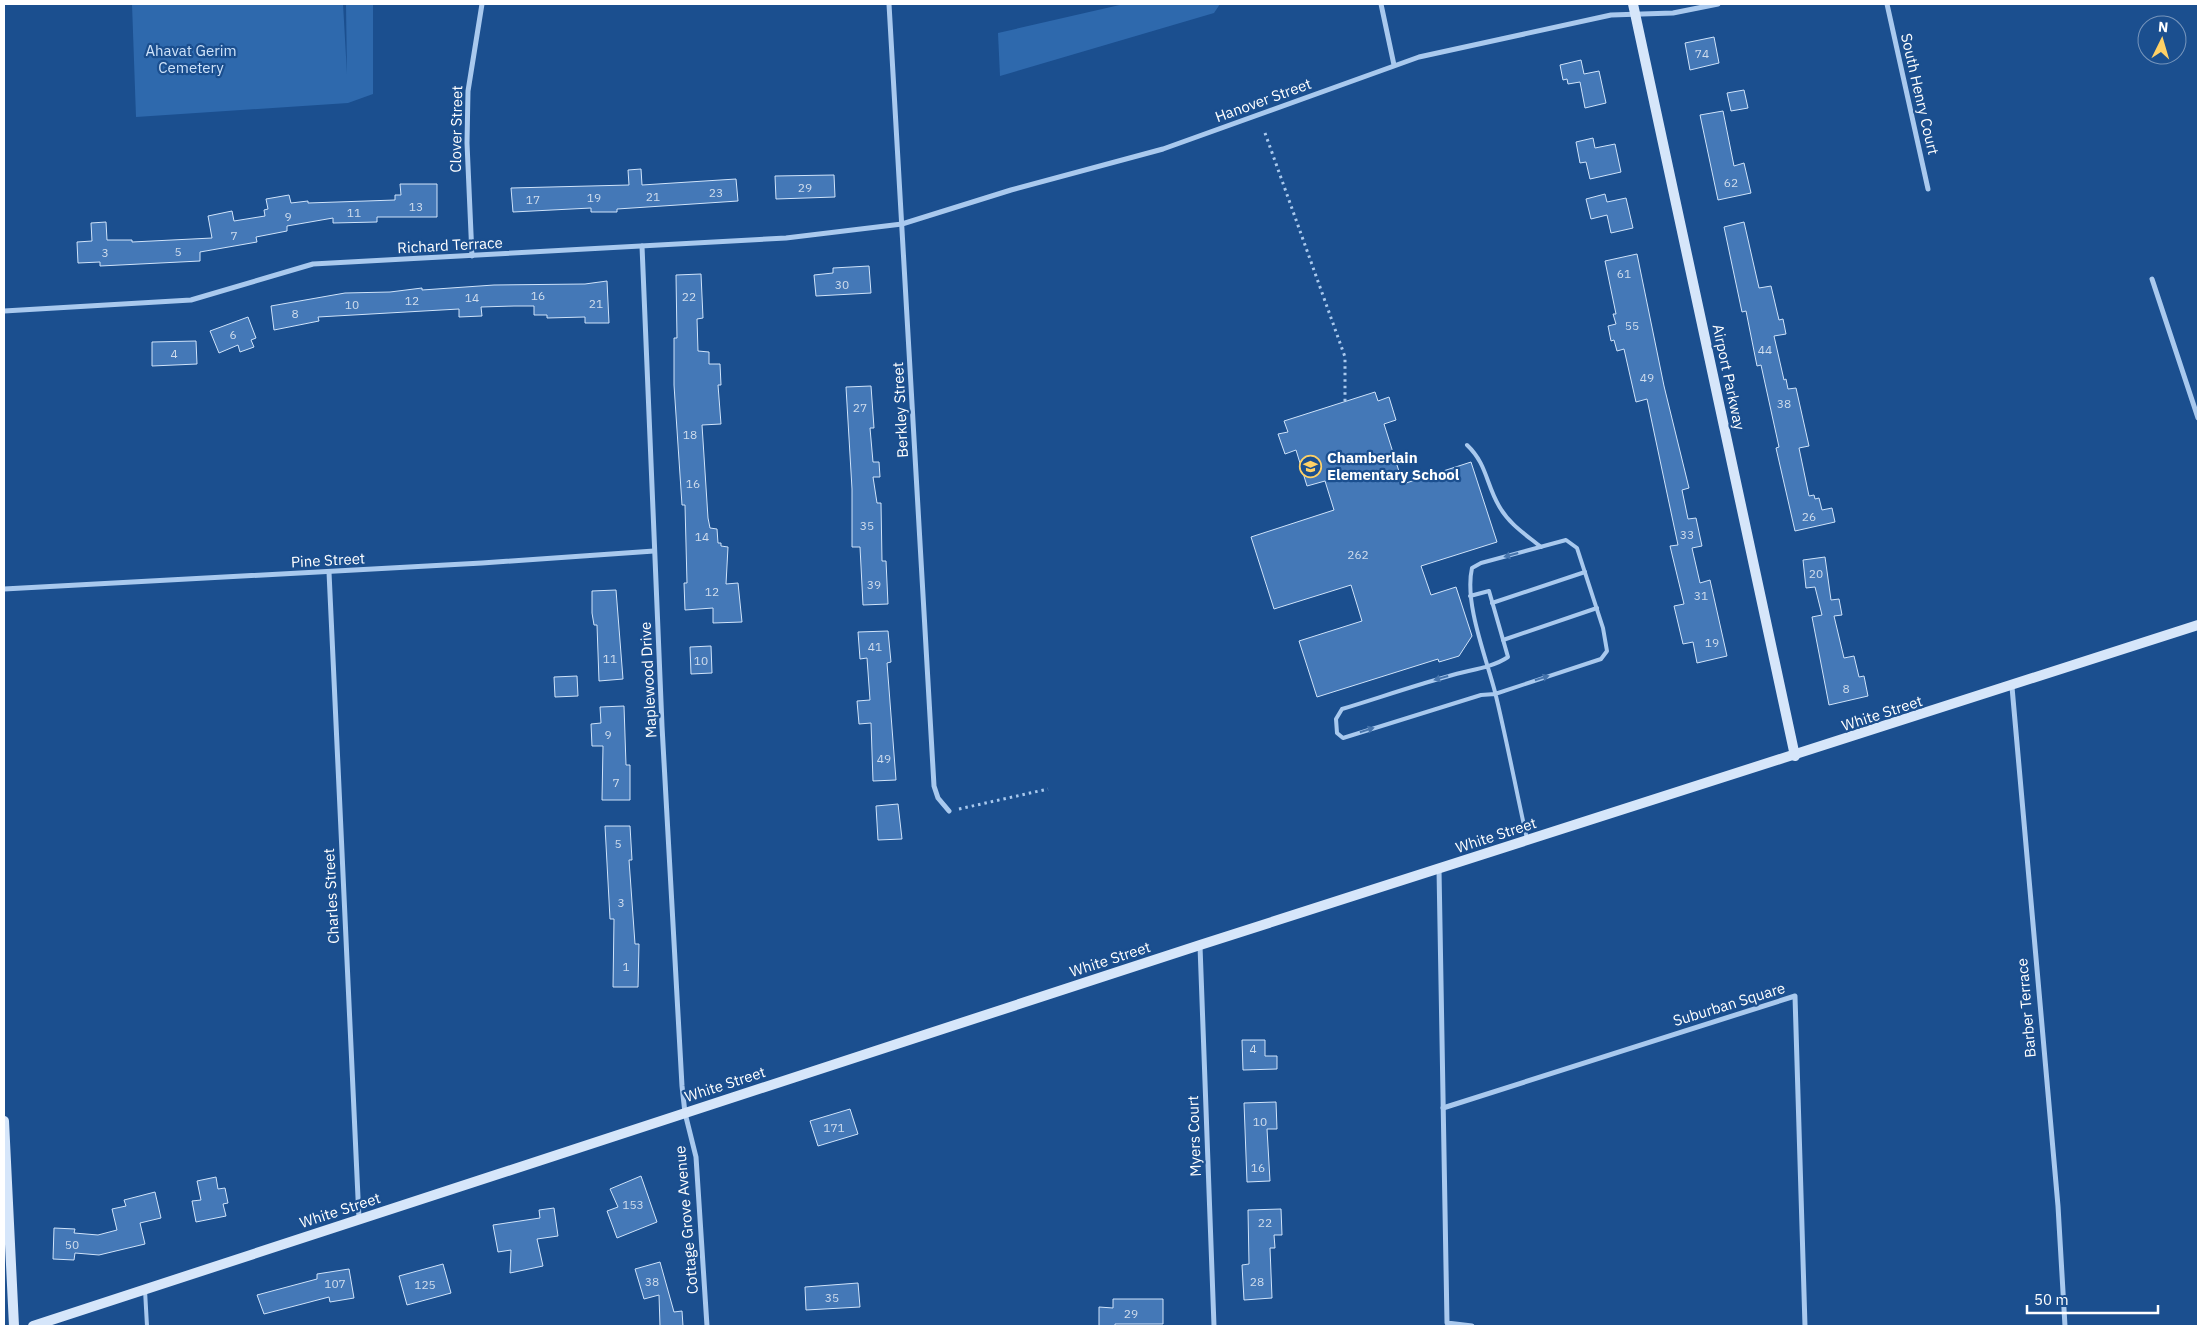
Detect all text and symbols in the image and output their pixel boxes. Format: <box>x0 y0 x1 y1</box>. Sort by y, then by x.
north arrow <box>2137 15 2187 65</box>
text: N <box>2157 18 2169 36</box>
street label: South Henry Court <box>1897 31 1943 157</box>
park label: Ahavat Gerim Cemetery <box>145 41 237 77</box>
house number: 74 <box>1695 46 1709 61</box>
street label: Hanover Street <box>1212 74 1314 126</box>
street label: Clover Street <box>446 85 466 173</box>
house number: 62 <box>1724 175 1738 190</box>
house number: 29 <box>798 180 812 195</box>
house number: 23 <box>709 185 723 200</box>
house number: 21 <box>646 189 660 204</box>
house number: 19 <box>587 190 601 205</box>
house number: 17 <box>526 192 540 207</box>
house number: 13 <box>409 199 423 214</box>
house number: 11 <box>347 205 361 220</box>
house number: 9 <box>284 209 292 224</box>
house number: 7 <box>230 228 238 243</box>
street label: Richard Terrace <box>397 233 503 257</box>
house number: 5 <box>174 244 182 259</box>
house number: 3 <box>101 245 109 260</box>
house number: 61 <box>1617 266 1631 281</box>
house number: 30 <box>835 277 849 292</box>
house number: 16 <box>531 288 545 303</box>
house number: 22 <box>682 289 696 304</box>
house number: 14 <box>465 290 479 305</box>
house number: 12 <box>405 293 419 308</box>
house number: 21 <box>589 296 603 311</box>
house number: 10 <box>345 297 359 312</box>
house number: 8 <box>291 306 299 321</box>
house number: 55 <box>1625 318 1639 333</box>
street label: Airport Parkway <box>1709 322 1750 432</box>
house number: 6 <box>229 327 237 342</box>
house number: 44 <box>1758 342 1772 357</box>
house number: 4 <box>170 346 178 361</box>
street label: Berkley Street <box>888 362 912 458</box>
house number: 49 <box>1640 370 1654 385</box>
house number: 38 <box>1777 396 1791 411</box>
house number: 27 <box>853 400 867 415</box>
house number: 18 <box>683 427 697 442</box>
place label: Chamberlain Elementary School <box>1327 448 1460 484</box>
school or university icon: Chamberlain Elementary School <box>1299 454 1323 478</box>
house number: 16 <box>686 476 700 491</box>
house number: 26 <box>1802 509 1816 524</box>
house number: 35 <box>860 518 874 533</box>
house number: 33 <box>1680 527 1694 542</box>
house number: 14 <box>695 529 709 544</box>
house number: 262 <box>1347 547 1369 562</box>
street label: Pine Street <box>290 549 366 571</box>
one-way arrow <box>1504 551 1519 559</box>
house number: 20 <box>1809 566 1823 581</box>
house number: 39 <box>867 577 881 592</box>
house number: 12 <box>705 584 719 599</box>
house number: 31 <box>1694 588 1708 603</box>
street label: Maplewood Drive <box>635 621 661 739</box>
house number: 19 <box>1705 635 1719 650</box>
house number: 41 <box>868 639 882 654</box>
house number: 11 <box>603 651 617 666</box>
house number: 10 <box>694 653 708 668</box>
one-way arrow <box>1434 674 1449 682</box>
one-way arrow <box>1534 674 1549 681</box>
house number: 8 <box>1842 681 1850 696</box>
street label: White Street <box>1839 691 1925 735</box>
one-way arrow <box>1360 726 1375 734</box>
house number: 9 <box>604 727 612 742</box>
house number: 49 <box>877 751 891 766</box>
house number: 7 <box>612 775 620 790</box>
street label: White Street <box>1453 813 1539 857</box>
house number: 5 <box>614 836 622 851</box>
street label: Charles Street <box>319 848 343 944</box>
house number: 3 <box>617 895 625 910</box>
street label: White Street <box>1067 937 1153 981</box>
street label: Barber Terrace <box>2012 957 2040 1059</box>
house number: 1 <box>622 959 630 974</box>
street label: Suburban Square <box>1671 978 1787 1030</box>
house number: 4 <box>1249 1041 1257 1056</box>
street label: White Street <box>682 1062 768 1106</box>
street label: Myers Court <box>1183 1095 1205 1177</box>
house number: 10 <box>1253 1114 1267 1129</box>
house number: 171 <box>823 1120 845 1135</box>
street label: Cottage Grove Avenue <box>670 1145 702 1295</box>
house number: 16 <box>1251 1160 1265 1175</box>
street label: White Street <box>297 1188 383 1232</box>
house number: 153 <box>622 1197 644 1212</box>
house number: 22 <box>1258 1215 1272 1230</box>
house number: 50 <box>65 1237 79 1252</box>
house number: 38 <box>645 1274 659 1289</box>
house number: 28 <box>1250 1274 1264 1289</box>
house number: 107 <box>324 1276 346 1291</box>
house number: 125 <box>414 1277 436 1292</box>
scale bar <box>2027 1282 2158 1314</box>
house number: 35 <box>825 1290 839 1305</box>
text: 50 m <box>2034 1290 2069 1309</box>
house number: 29 <box>1124 1306 1138 1321</box>

